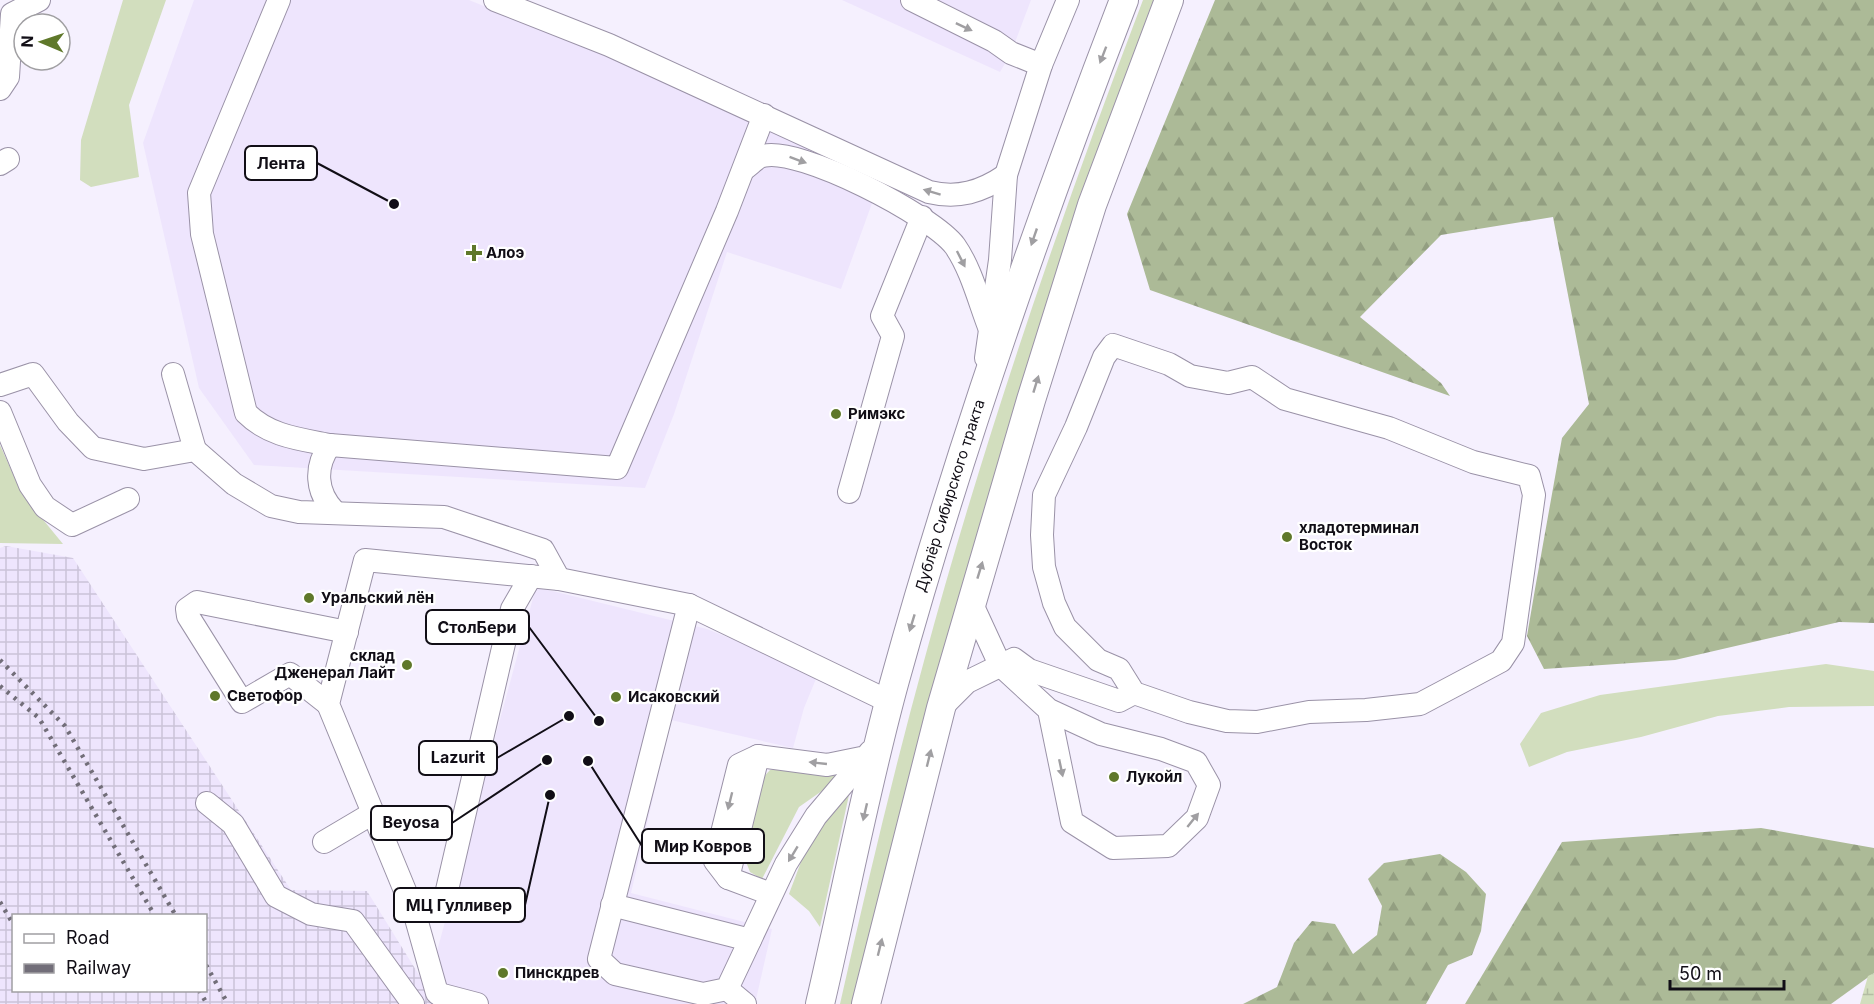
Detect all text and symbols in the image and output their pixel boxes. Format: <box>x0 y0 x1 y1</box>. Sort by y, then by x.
north arrow <box>12 12 72 72</box>
one-way arrow <box>956 22 974 32</box>
text: N <box>17 35 37 48</box>
one-way arrow <box>1097 46 1107 64</box>
callout: Лента <box>245 146 317 180</box>
text: Лента <box>257 153 305 173</box>
one-way arrow <box>789 156 807 165</box>
one-way arrow <box>923 187 941 196</box>
one-way arrow <box>1029 228 1039 246</box>
place label: Алоэ <box>486 243 524 262</box>
marker: Алоэ <box>467 246 481 260</box>
one-way arrow <box>956 250 966 267</box>
one-way arrow <box>1032 375 1041 393</box>
street label: Дублёр Сибирского тракта <box>911 397 989 594</box>
place label: Римэкс <box>848 404 905 423</box>
marker: Римэкс <box>829 407 843 421</box>
place label: хладотерминал Восток <box>1299 518 1419 554</box>
marker: хладотерминал Восток <box>1280 530 1294 544</box>
one-way arrow <box>976 561 985 579</box>
place label: Уральский лён <box>321 588 434 607</box>
marker: Уральский лён <box>302 591 316 605</box>
callout: СтолБери <box>426 610 529 644</box>
one-way arrow <box>907 614 916 632</box>
text: СтолБери <box>437 617 517 637</box>
place label: склад Дженерал Лайт <box>274 646 395 682</box>
marker: склад Дженерал Лайт <box>400 658 414 672</box>
place label: Светофор <box>227 686 303 705</box>
place label: Исаковский <box>628 687 720 706</box>
marker: Светофор <box>208 689 222 703</box>
marker: Исаковский <box>609 690 623 704</box>
callout: Lazurit <box>419 741 497 775</box>
text: Lazurit <box>431 747 485 767</box>
one-way arrow <box>924 749 934 768</box>
one-way arrow <box>1057 758 1066 777</box>
one-way arrow <box>808 759 827 768</box>
place label: Лукойл <box>1126 767 1182 786</box>
marker: Лукойл <box>1107 770 1121 784</box>
one-way arrow <box>724 792 734 810</box>
one-way arrow <box>859 803 869 822</box>
callout: Beyosa <box>371 806 452 840</box>
text: Beyosa <box>382 812 440 832</box>
one-way arrow <box>1187 812 1199 828</box>
callout: Мир Ковров <box>642 829 764 863</box>
text: Мир Ковров <box>654 836 752 856</box>
one-way arrow <box>787 846 798 862</box>
callout: МЦ Гулливер <box>394 888 525 922</box>
text: МЦ Гулливер <box>406 895 512 915</box>
legend <box>12 914 207 992</box>
text: Road <box>66 927 109 948</box>
one-way arrow <box>875 938 885 956</box>
scale bar <box>1670 953 1784 991</box>
text: Railway <box>66 957 131 978</box>
place label: Пинскдрев <box>515 963 600 982</box>
text: 50 m <box>1679 963 1722 984</box>
marker: Пинскдрев <box>496 966 510 980</box>

